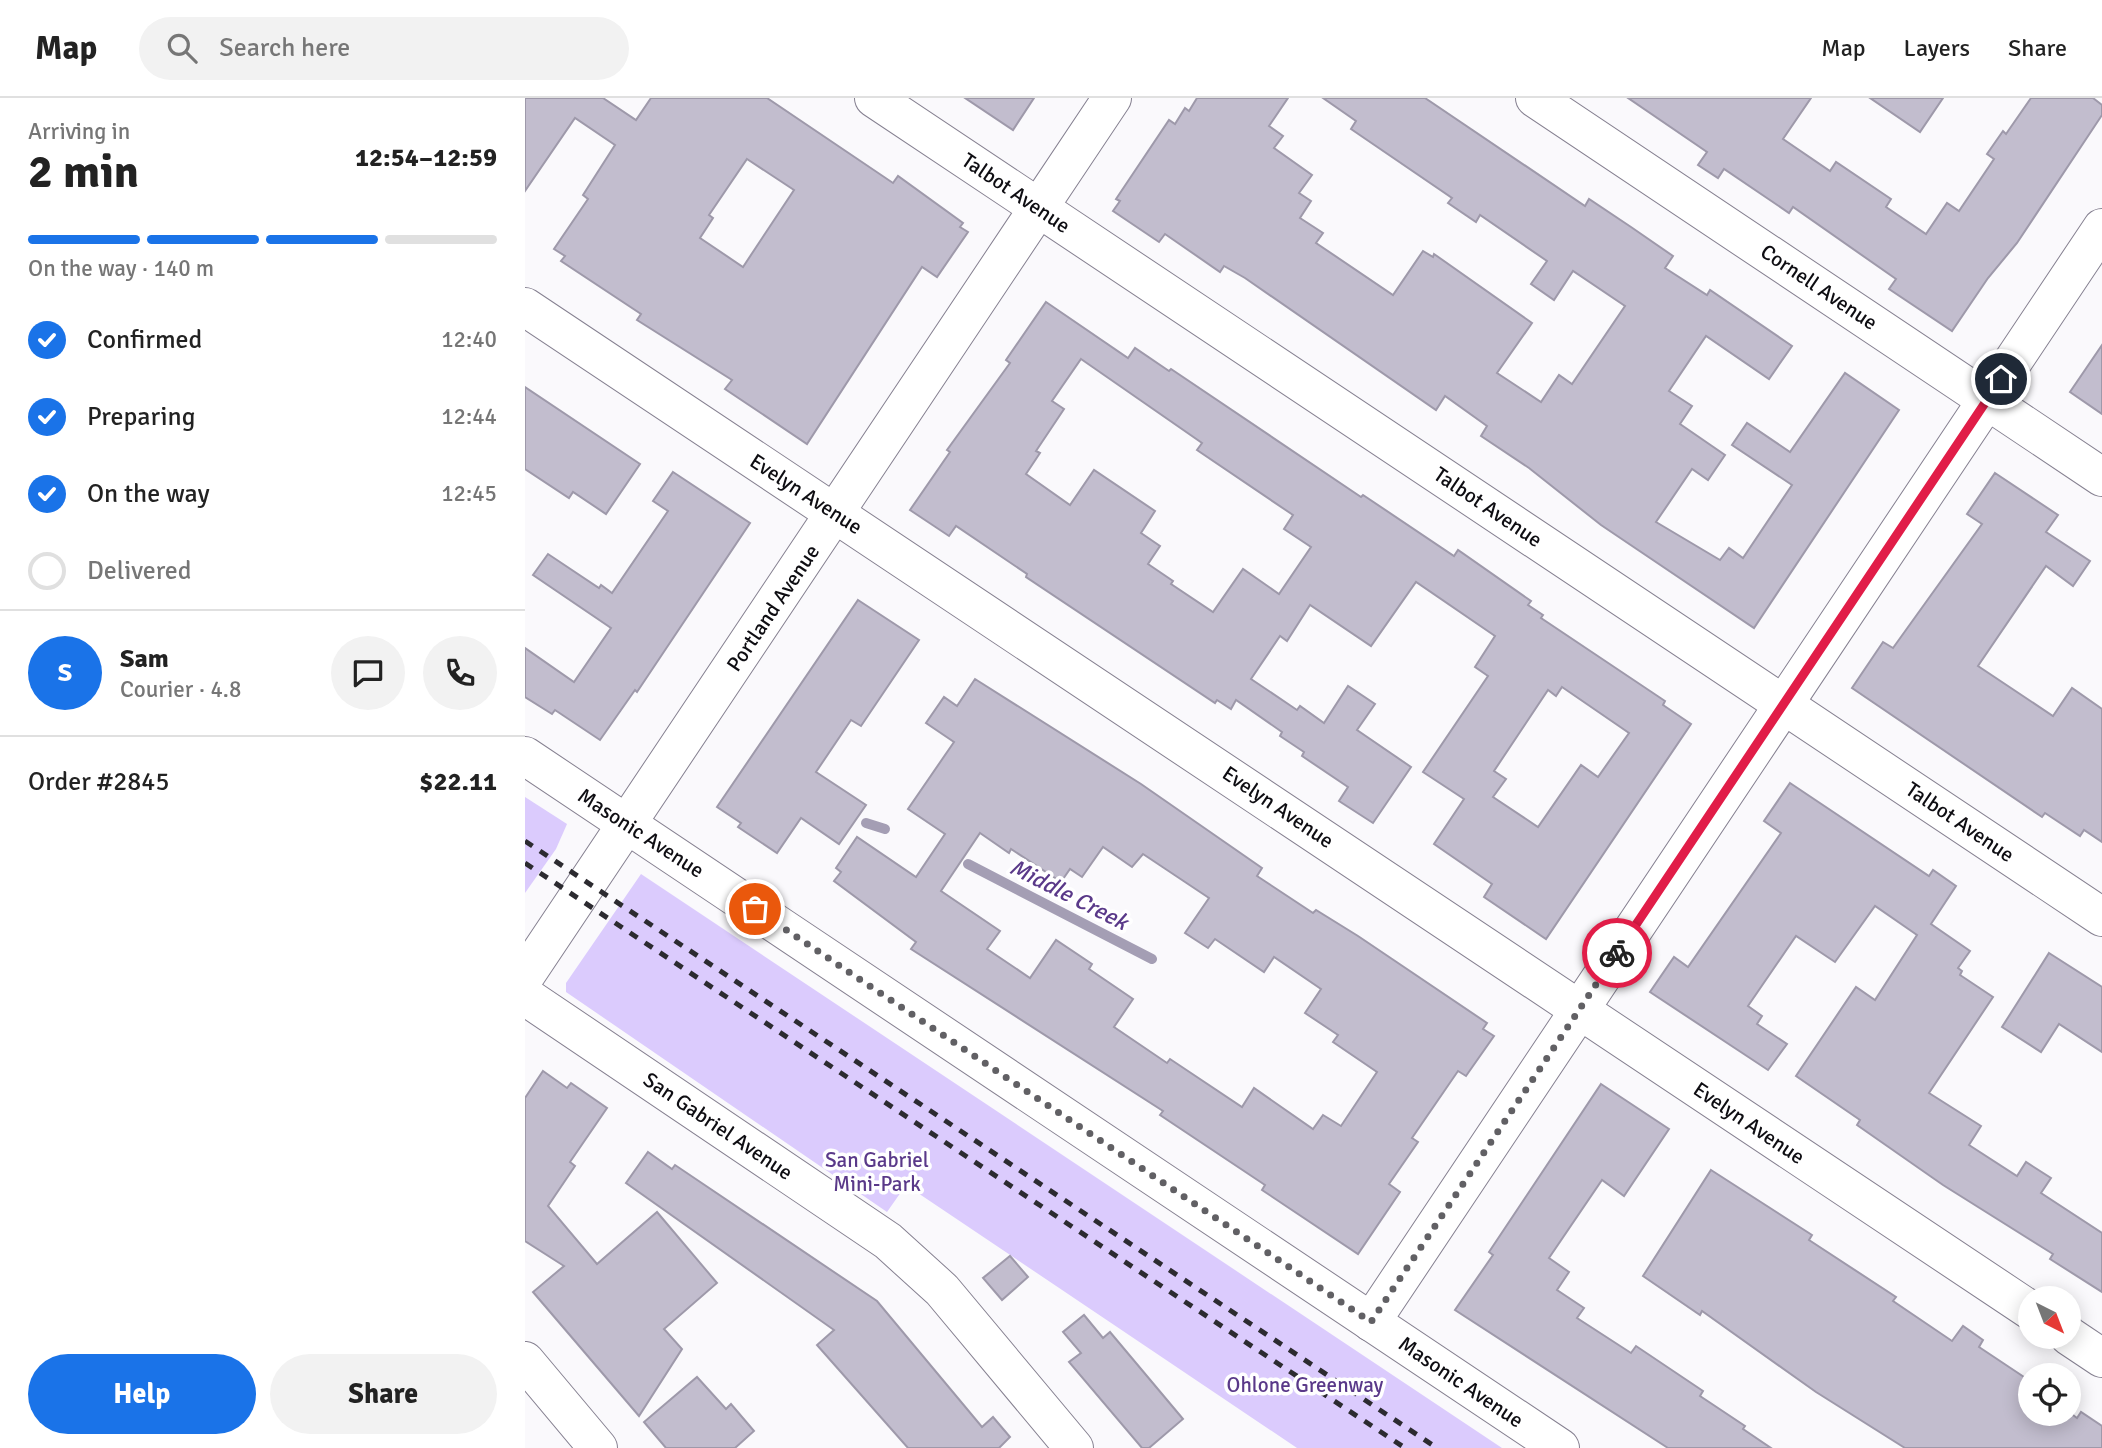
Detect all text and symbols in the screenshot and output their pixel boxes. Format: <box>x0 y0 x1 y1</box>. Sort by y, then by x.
search box <box>139 17 629 80</box>
text: Map <box>35 28 97 69</box>
icon: search <box>163 29 201 67</box>
text: Search here <box>219 32 350 64</box>
text: Map <box>1821 33 1866 63</box>
text: Layers <box>1904 33 1970 63</box>
text: Share <box>2008 33 2067 63</box>
text: Arriving in <box>28 117 130 146</box>
text: 12:54–12:59 <box>355 142 497 174</box>
text: 2 min <box>28 144 139 200</box>
street label: Talbot Avenue <box>957 147 1075 239</box>
street label: Cornell Avenue <box>1756 238 1882 336</box>
text: On the way · 140 m <box>28 254 214 283</box>
icon: check <box>28 321 66 359</box>
text: Confirmed <box>87 324 202 356</box>
text: 12:40 <box>441 325 497 354</box>
pin <box>1971 349 2031 409</box>
icon: home <box>1982 360 2020 398</box>
icon: check <box>28 398 66 436</box>
text: Preparing <box>87 401 195 433</box>
text: 12:44 <box>441 402 497 431</box>
street label: Evelyn Avenue <box>745 448 867 540</box>
street label: Talbot Avenue <box>1429 461 1547 553</box>
icon: check <box>28 475 66 513</box>
text: On the way <box>87 478 210 510</box>
text: 12:45 <box>441 479 497 508</box>
street label: Portland Avenue <box>721 540 825 676</box>
text: Delivered <box>87 555 192 587</box>
button: chat <box>331 636 405 710</box>
button: phone <box>423 636 497 710</box>
text: Sam <box>120 643 169 675</box>
text: S <box>58 657 72 689</box>
text: Courier · 4.8 <box>120 675 241 704</box>
street label: Evelyn Avenue <box>1217 760 1339 854</box>
text: Order #2845 <box>28 766 169 798</box>
text: $22.11 <box>419 766 497 798</box>
street label: Talbot Avenue <box>1901 776 2019 868</box>
street label: Masonic Avenue <box>573 783 709 883</box>
water label: Middle Creek <box>1005 852 1135 938</box>
pin <box>725 879 785 939</box>
icon: bag <box>736 890 774 928</box>
courier <box>1582 918 1652 988</box>
icon: bike <box>1598 934 1636 972</box>
street label: San Gabriel Avenue <box>638 1066 798 1186</box>
street label: Evelyn Avenue <box>1688 1076 1810 1170</box>
park label: San Gabriel Mini-Park <box>825 1147 929 1197</box>
north arrow <box>2018 1286 2081 1349</box>
map controls <box>2018 1286 2081 1426</box>
street label: Masonic Avenue <box>1394 1331 1528 1433</box>
button: Help <box>28 1354 256 1434</box>
button: Share <box>270 1354 497 1434</box>
button: locate <box>2018 1363 2081 1426</box>
park label: Ohlone Greenway <box>1227 1372 1384 1398</box>

